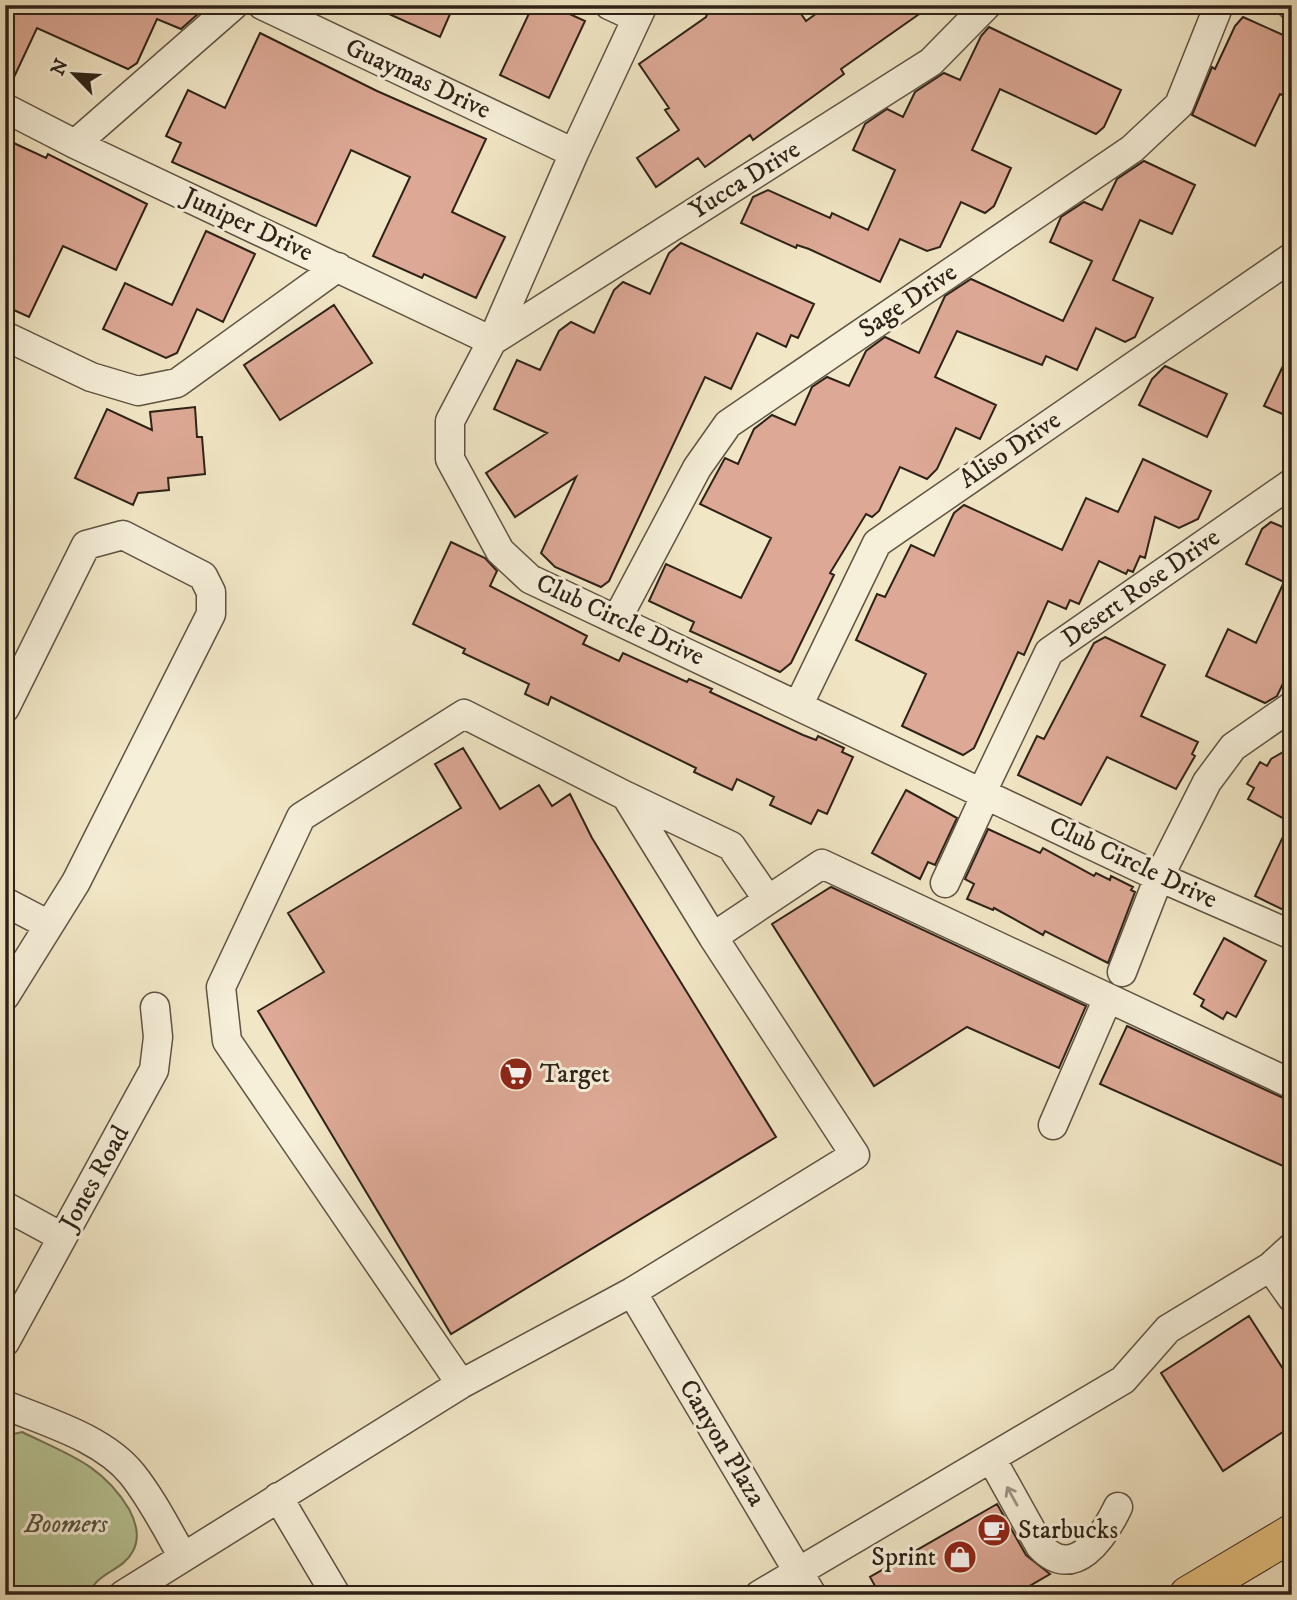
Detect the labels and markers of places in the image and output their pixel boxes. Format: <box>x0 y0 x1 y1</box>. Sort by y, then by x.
supermarket icon: Target <box>497 1055 535 1093</box>
place label: Target <box>540 1058 610 1091</box>
cafe icon: Starbucks <box>975 1511 1013 1549</box>
place label: Starbucks <box>1018 1514 1118 1547</box>
shop icon: Sprint <box>941 1538 979 1576</box>
place label: Sprint <box>871 1541 936 1574</box>

